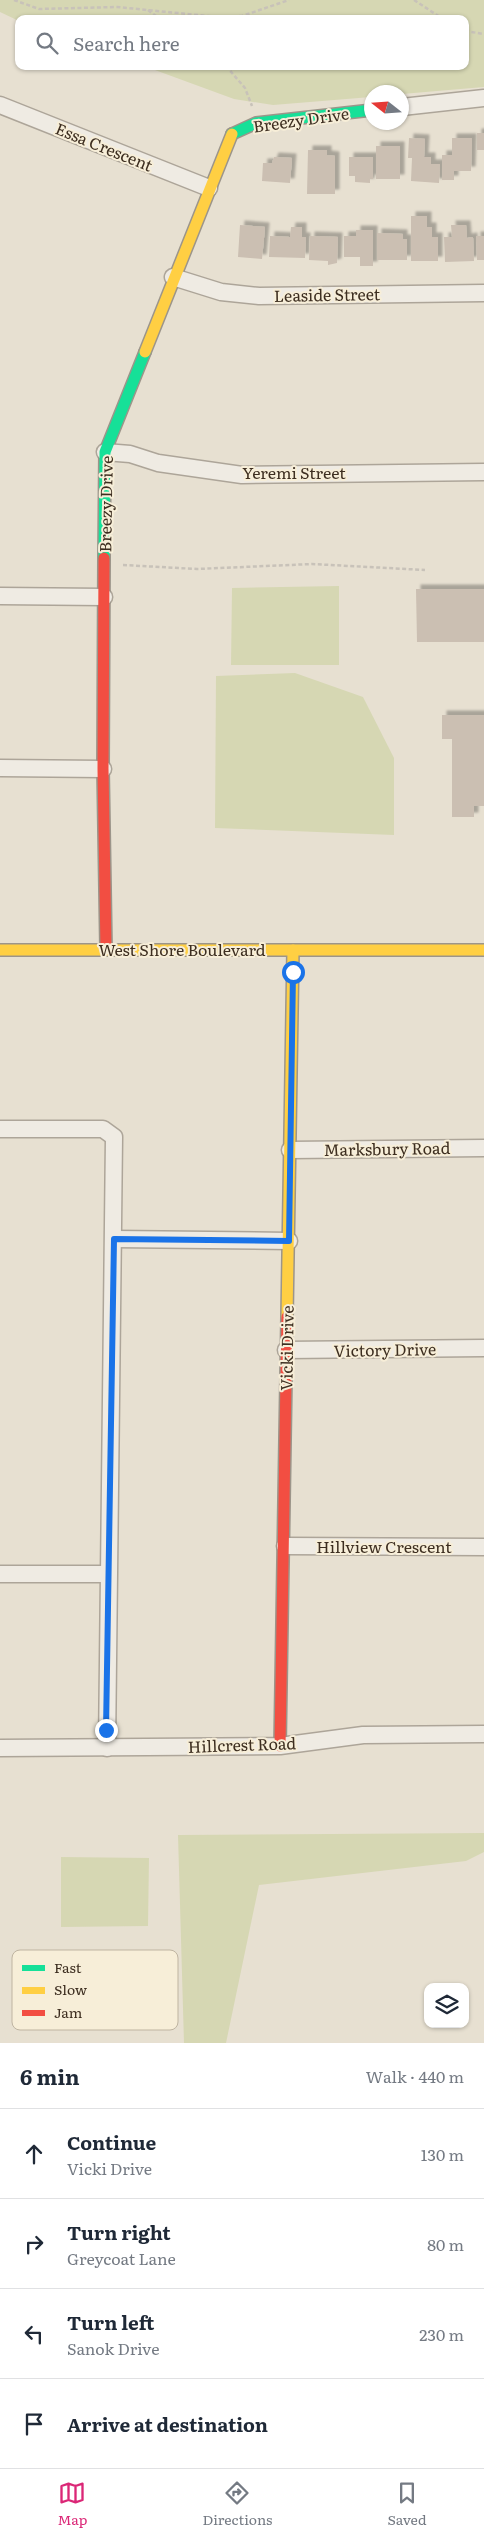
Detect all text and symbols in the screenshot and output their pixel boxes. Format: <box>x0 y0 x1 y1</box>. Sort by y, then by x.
search box <box>15 15 469 70</box>
icon: search <box>33 29 61 57</box>
text: Search here <box>73 29 180 57</box>
north arrow <box>364 85 409 130</box>
street label: Breezy Drive <box>251 100 350 138</box>
street label: Essa Crescent <box>52 116 157 177</box>
street label: Leaside Street <box>274 281 381 307</box>
street label: Breezy Drive <box>92 455 118 553</box>
street label: Yeremi Street <box>242 460 346 484</box>
street label: West Shore Boulevard <box>98 937 266 961</box>
route start <box>282 961 305 984</box>
street label: Marksbury Road <box>323 1135 451 1161</box>
street label: Vicki Drive <box>273 1305 299 1391</box>
street label: Victory Drive <box>334 1336 436 1362</box>
street label: Hillview Crescent <box>316 1534 452 1558</box>
route end <box>95 1719 118 1742</box>
street label: Hillcrest Road <box>187 1730 297 1758</box>
legend <box>12 1950 178 2030</box>
text: Fast <box>54 1957 82 1977</box>
text: Slow <box>54 1979 87 1999</box>
map controls <box>424 1983 469 2028</box>
button: layers <box>424 1983 469 2028</box>
text: Jam <box>54 2002 83 2022</box>
text: 6 min <box>20 2060 80 2091</box>
text: Walk · 440 m <box>366 2064 464 2088</box>
text: Continue <box>67 2128 156 2156</box>
icon: ahead <box>20 2140 48 2168</box>
text: 130 m <box>421 2142 464 2166</box>
text: Vicki Drive <box>67 2156 152 2180</box>
text: Turn right <box>67 2218 171 2246</box>
icon: right <box>20 2230 48 2258</box>
text: 80 m <box>427 2232 464 2256</box>
text: Greycoat Lane <box>67 2246 176 2270</box>
text: Turn left <box>67 2308 154 2336</box>
icon: left <box>20 2320 48 2348</box>
text: 230 m <box>419 2322 464 2346</box>
text: Sanok Drive <box>67 2336 159 2360</box>
icon: arrive <box>20 2410 48 2438</box>
text: Arrive at destination <box>67 2410 268 2438</box>
tab: Map <box>58 2479 87 2529</box>
tab: Directions <box>202 2479 272 2529</box>
tab: Saved <box>387 2479 426 2529</box>

